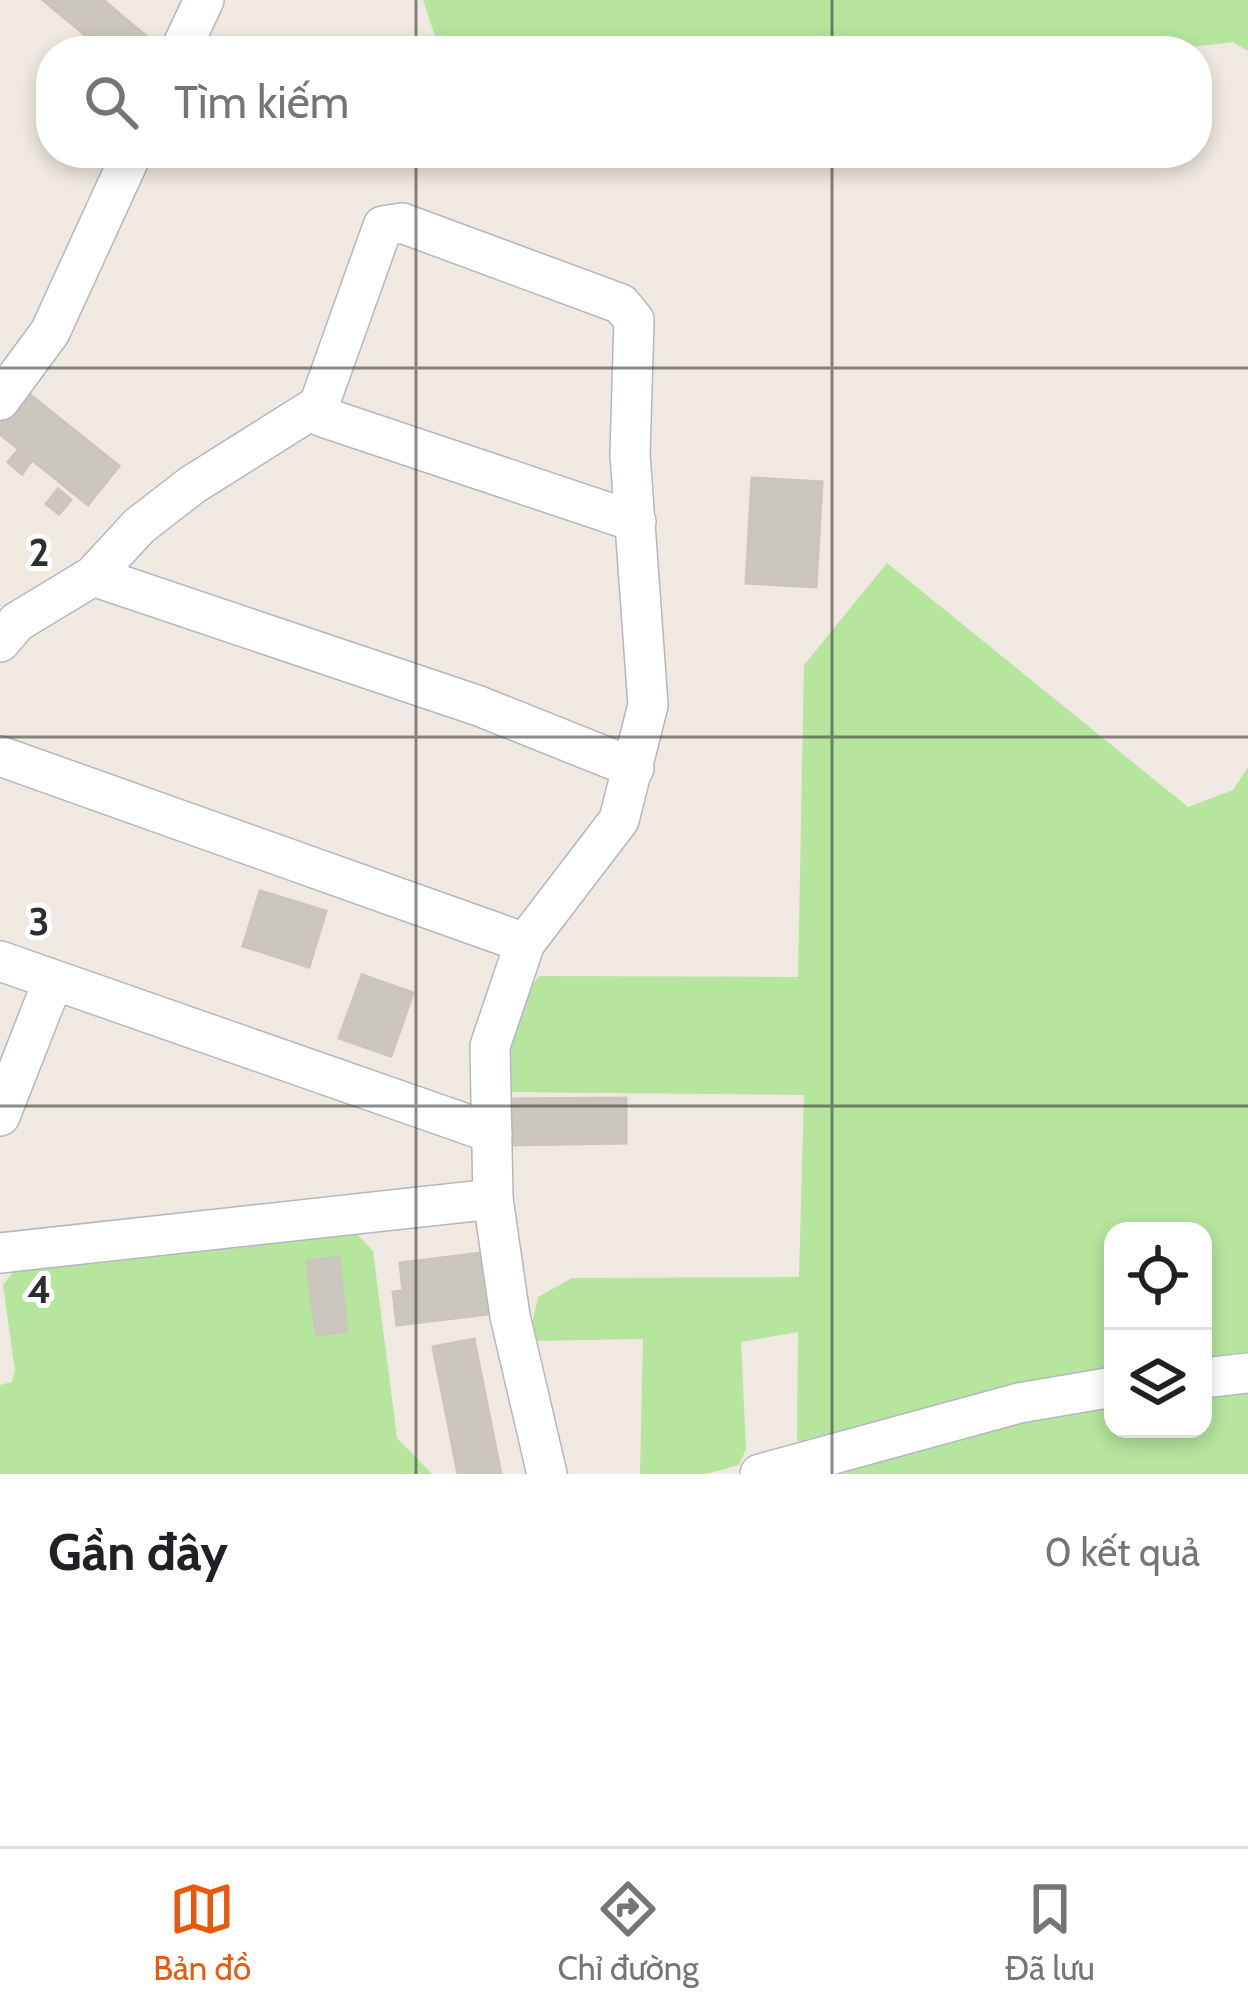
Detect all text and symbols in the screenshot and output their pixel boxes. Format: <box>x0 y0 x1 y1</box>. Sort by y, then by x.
search box <box>36 36 1212 168</box>
icon: search <box>78 69 144 135</box>
text: Tìm kiếm <box>174 75 349 129</box>
text: 2 <box>29 528 49 576</box>
text: 3 <box>28 897 50 945</box>
map controls <box>1104 1222 1212 1438</box>
button: locate <box>1104 1222 1212 1330</box>
text: 4 <box>27 1265 51 1313</box>
button: layers <box>1104 1330 1212 1438</box>
text: Gần đây <box>48 1521 228 1583</box>
text: 0 kết quả <box>1045 1528 1200 1576</box>
tab: Bản đồ <box>153 1876 251 1988</box>
tab: Chỉ đường <box>557 1876 699 1988</box>
tab: Đã lưu <box>1005 1876 1095 1988</box>

